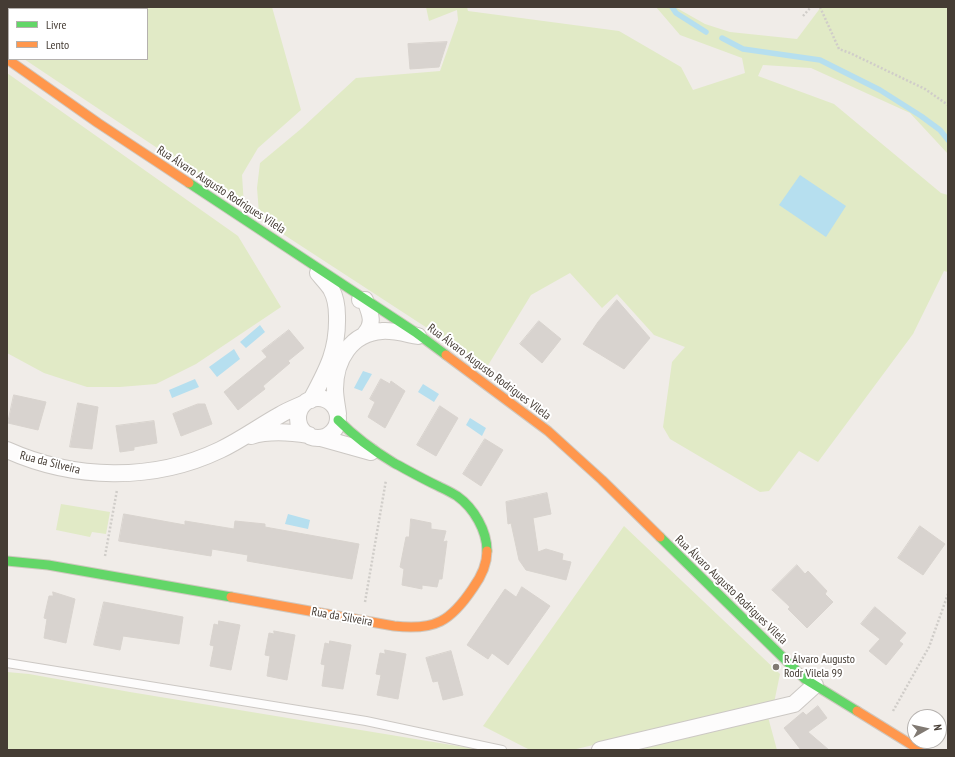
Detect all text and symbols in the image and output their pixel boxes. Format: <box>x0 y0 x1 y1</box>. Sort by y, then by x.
legend <box>8 8 148 60</box>
text: Livre <box>46 17 66 32</box>
text: Lento <box>46 37 69 52</box>
street label: Rua Álvaro Augusto Rodrigues Vilela <box>154 143 288 237</box>
street label: Rua Álvaro Augusto Rodrigues Vilela <box>425 321 553 423</box>
street label: Rua da Silveira <box>18 449 82 477</box>
street label: Rua Álvaro Augusto Rodrigues Vilela <box>672 533 790 647</box>
street label: Rua da Silveira <box>310 605 374 629</box>
place label: R Álvaro Augusto Rodr Vilela 99 <box>784 653 855 681</box>
marker: R Álvaro Augusto Rodr Vilela 99 <box>771 662 781 672</box>
north arrow <box>907 709 947 749</box>
text: N <box>931 724 945 731</box>

